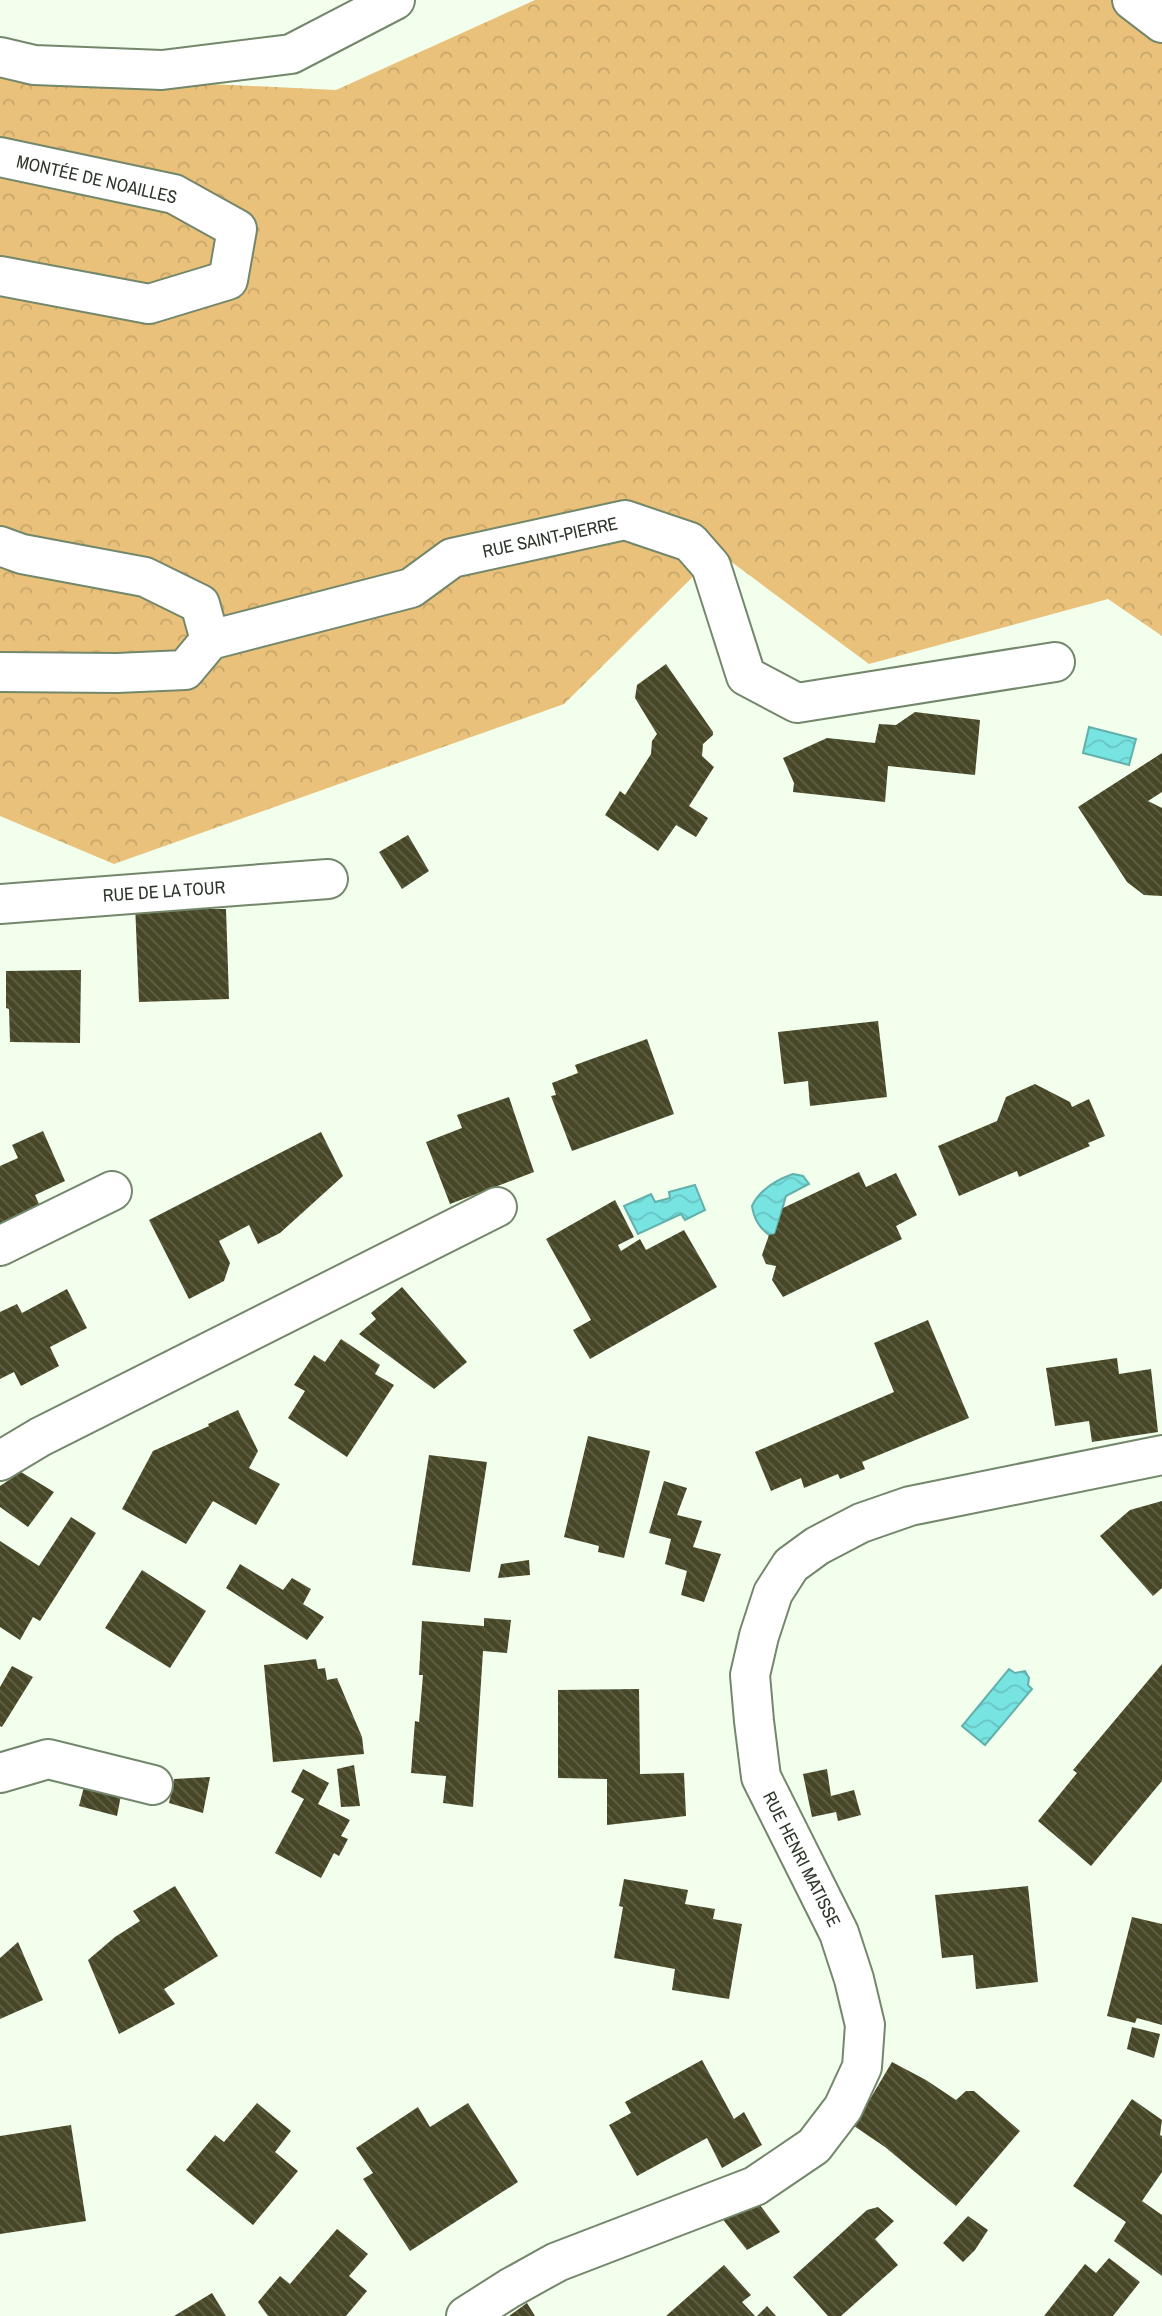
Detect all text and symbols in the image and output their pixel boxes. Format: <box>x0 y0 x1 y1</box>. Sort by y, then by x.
street label: MONTÉE DE NOAILLES <box>14 148 180 210</box>
street label: RUE SAINT-PIERRE <box>480 510 620 564</box>
street label: RUE DE LA TOUR <box>102 874 226 908</box>
street label: RUE HENRI MATISSE <box>757 1787 847 1931</box>

